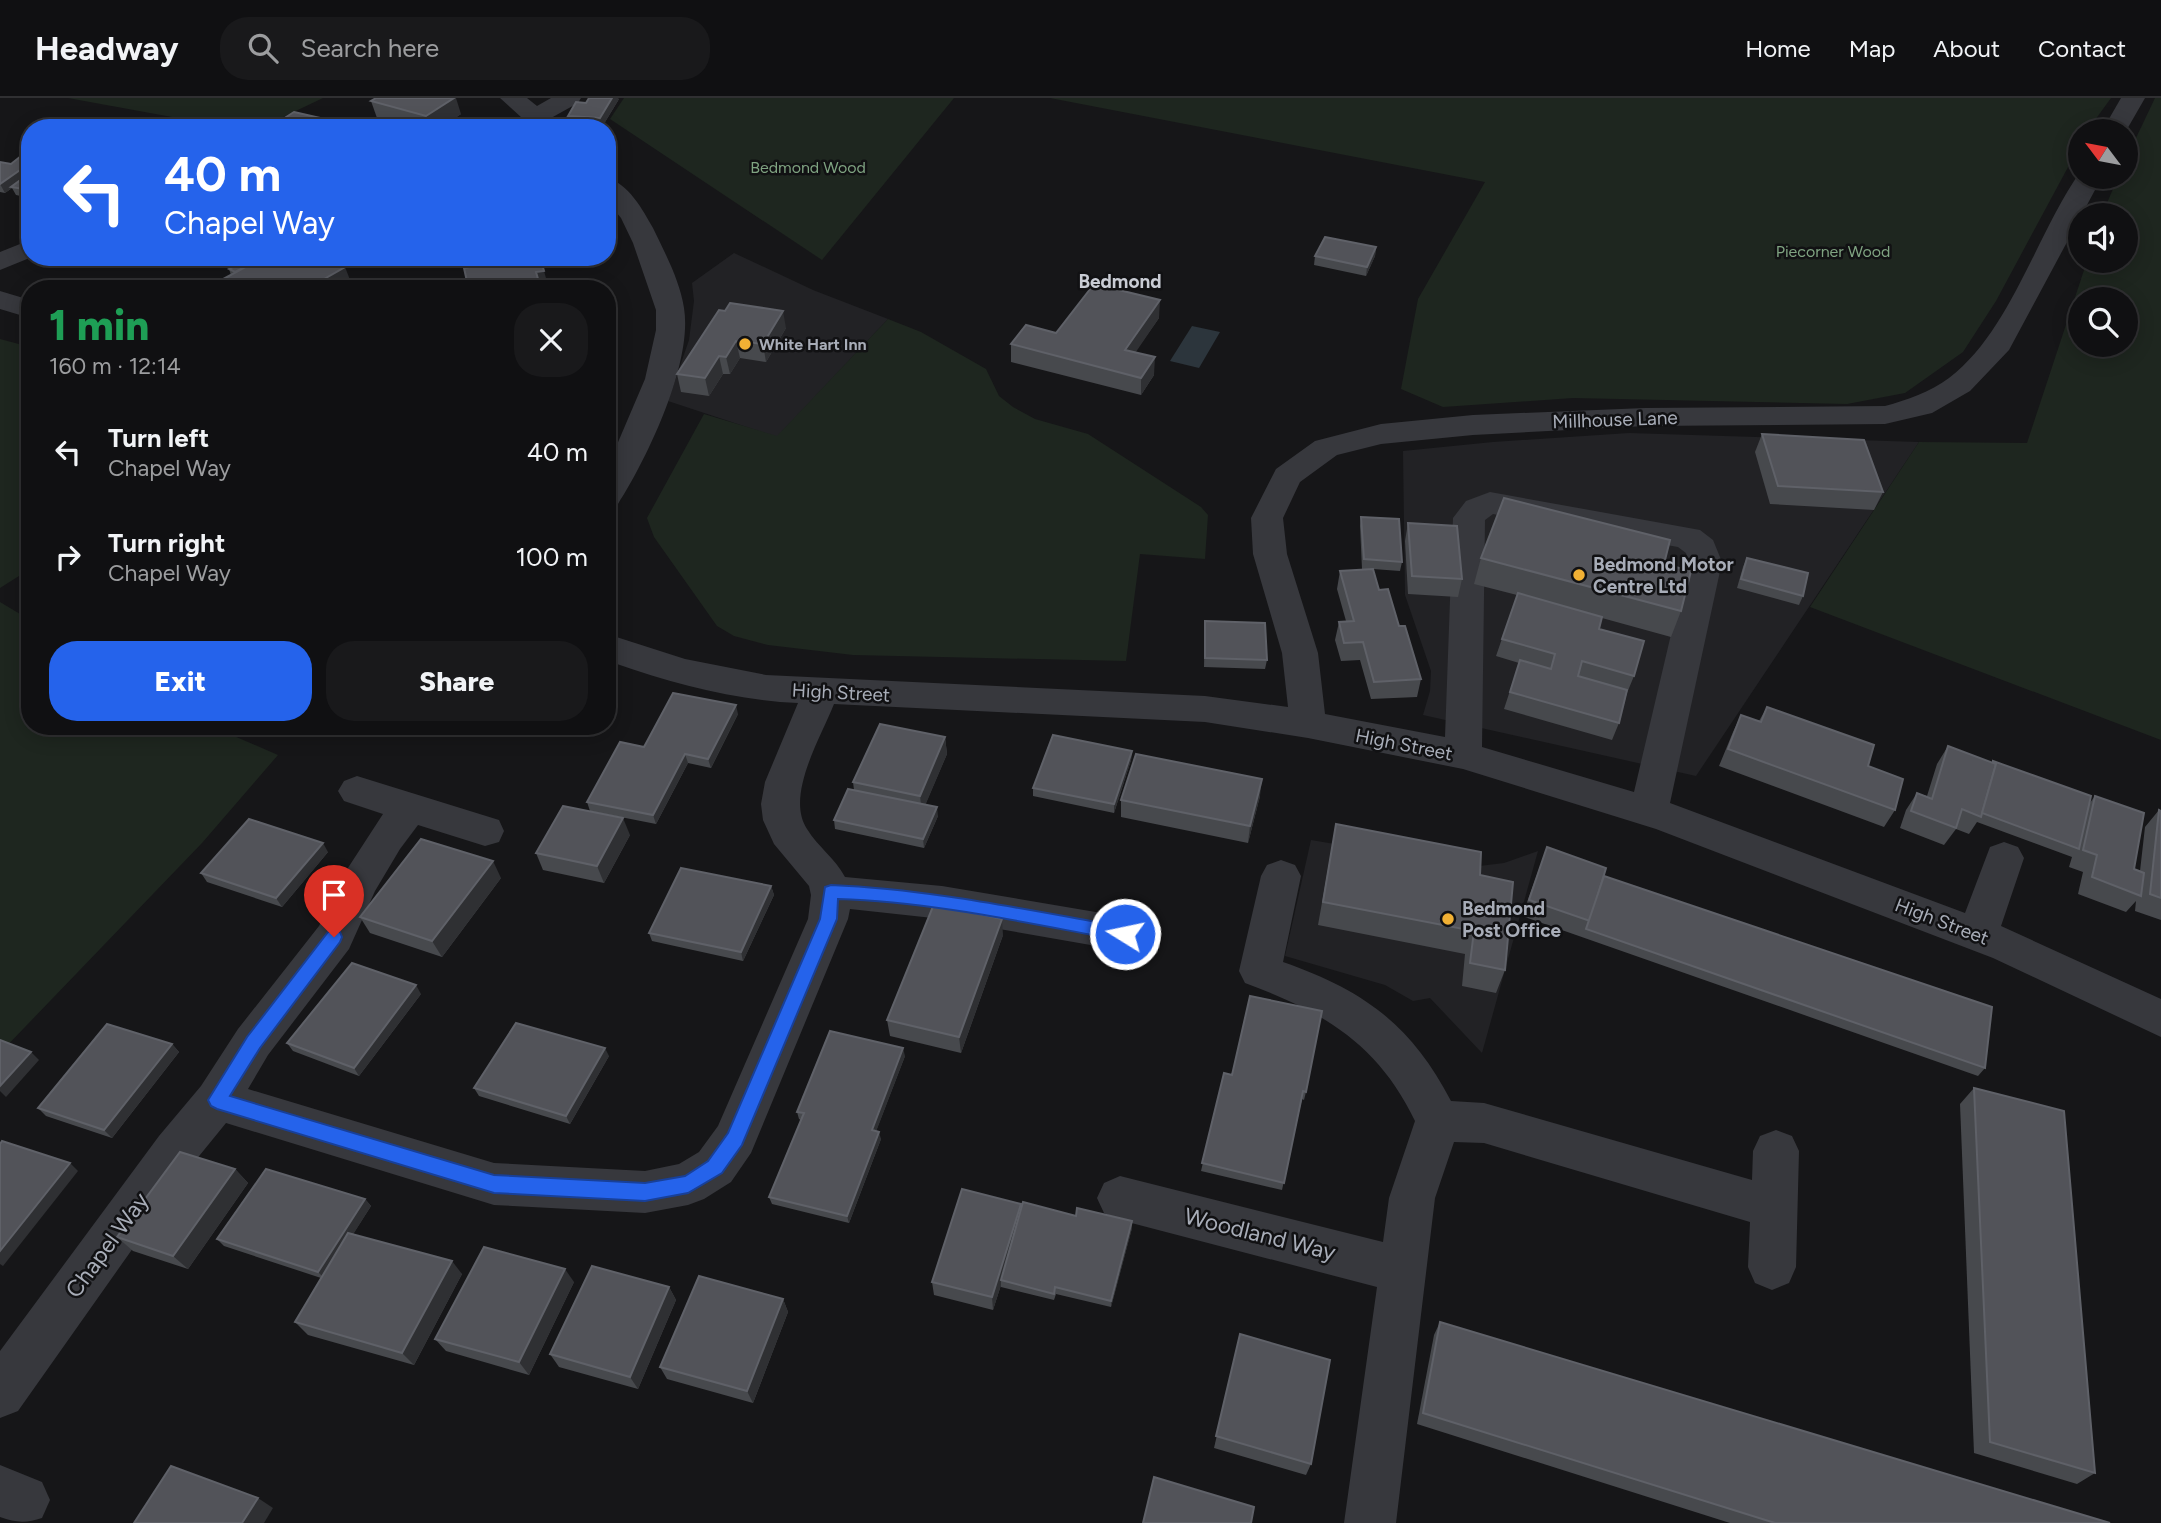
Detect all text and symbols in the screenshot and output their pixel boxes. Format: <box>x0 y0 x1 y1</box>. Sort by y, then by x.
search box <box>220 17 710 80</box>
text: Headway <box>35 29 178 68</box>
icon: search <box>244 29 282 67</box>
text: Search here <box>300 32 439 64</box>
text: Home <box>1745 34 1811 63</box>
text: Map <box>1849 34 1895 63</box>
text: About <box>1933 34 2000 63</box>
text: Contact <box>2038 34 2126 63</box>
north arrow <box>2068 119 2138 189</box>
map controls <box>2068 119 2138 357</box>
text: 40 m <box>164 144 281 203</box>
icon: left <box>49 147 140 238</box>
park label: Bedmond Wood <box>750 158 866 177</box>
button: sound <box>2068 203 2138 273</box>
text: Chapel Way <box>164 204 335 242</box>
park label: Piecorner Wood <box>1776 242 1890 261</box>
district label: Bedmond <box>1078 270 1162 293</box>
button: search <box>2068 287 2138 357</box>
text: 1 min <box>49 300 149 351</box>
button: close <box>514 303 588 377</box>
place label: White Hart Inn <box>759 335 867 354</box>
marker: White Hart Inn <box>737 336 753 352</box>
text: 160 m · 12:14 <box>49 352 181 380</box>
street label: Millhouse Lane <box>1552 406 1678 433</box>
text: Turn left <box>108 422 209 454</box>
icon: left <box>49 433 87 471</box>
text: 40 m <box>527 436 588 468</box>
text: Chapel Way <box>108 454 231 482</box>
text: Turn right <box>108 527 225 559</box>
icon: right <box>49 538 87 576</box>
text: 100 m <box>515 541 588 573</box>
place label: Bedmond Motor Centre Ltd <box>1593 553 1734 598</box>
text: Chapel Way <box>108 559 231 587</box>
marker: Bedmond Motor Centre Ltd <box>1571 567 1587 583</box>
button: Exit <box>49 641 312 721</box>
button: Share <box>326 641 588 721</box>
street label: High Street <box>791 678 891 707</box>
street label: High Street <box>1353 724 1454 765</box>
pin <box>304 865 364 937</box>
icon: arrive <box>315 876 353 914</box>
street label: High Street <box>1892 893 1992 950</box>
position arrow <box>1088 897 1162 971</box>
place label: Bedmond Post Office <box>1462 897 1562 942</box>
marker: Bedmond Post Office <box>1440 911 1456 927</box>
street label: Chapel Way <box>60 1187 154 1303</box>
street label: Woodland Way <box>1181 1202 1339 1266</box>

